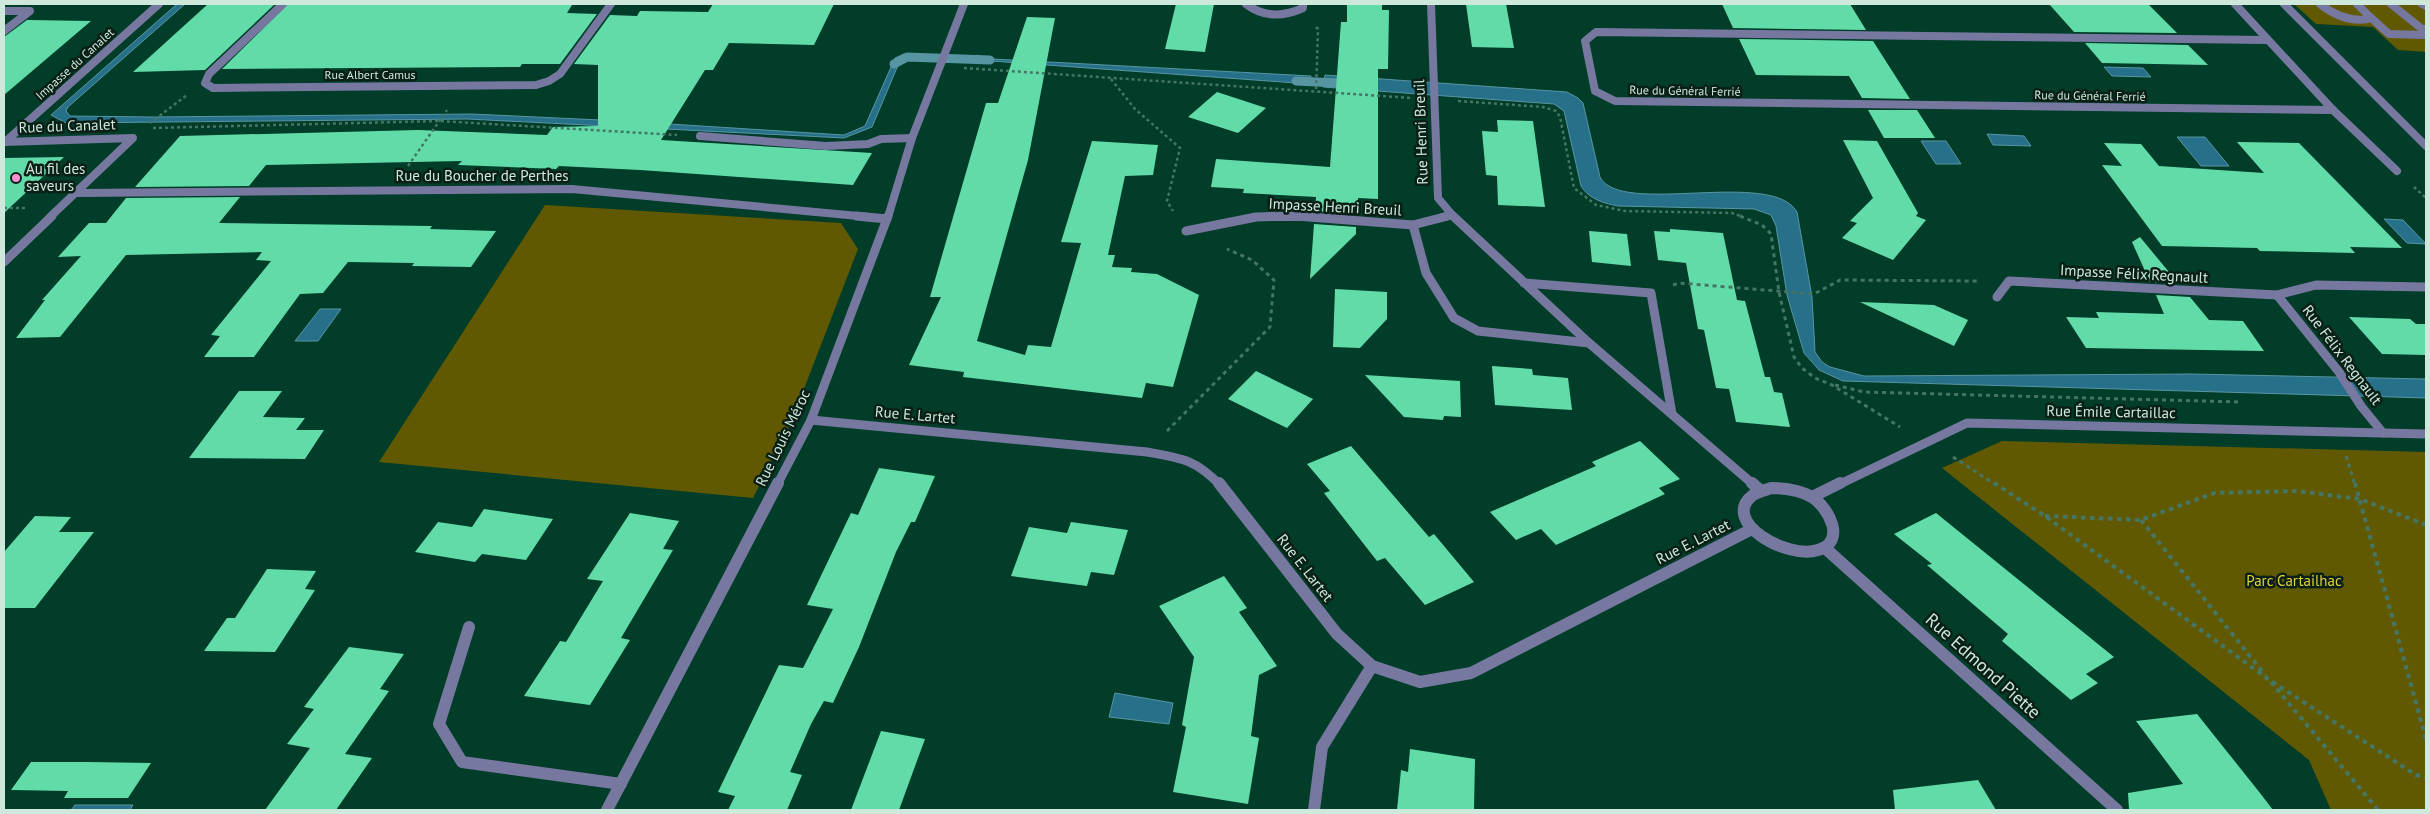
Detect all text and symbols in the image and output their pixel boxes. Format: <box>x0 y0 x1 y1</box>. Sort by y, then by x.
street label: Impasse du Canalet <box>32 25 117 103</box>
street label: Rue Albert Camus <box>324 67 416 82</box>
street label: Rue Henri Breuil <box>1409 78 1432 185</box>
street label: Rue du Général Ferrié <box>1629 82 1741 99</box>
street label: Rue du Général Ferrié <box>2034 87 2146 104</box>
street label: Rue du Canalet <box>18 114 116 137</box>
place label: Au fil des saveurs <box>26 159 85 195</box>
street label: Rue du Boucher de Perthes <box>395 166 569 185</box>
marker: Au fil des saveurs <box>10 172 22 184</box>
street label: Impasse Henri Breuil <box>1268 194 1403 220</box>
street label: Impasse Félix Regnault <box>2059 260 2209 287</box>
street label: Rue Félix Regnault <box>2299 301 2386 409</box>
street label: Rue Louis Méroc <box>751 386 814 489</box>
street label: Rue Émile Cartaillac <box>2046 401 2176 422</box>
street label: Rue E. Lartet <box>874 402 956 427</box>
street label: Rue E. Lartet <box>1653 515 1733 568</box>
street label: Rue E. Lartet <box>1273 530 1338 605</box>
park label: Parc Cartailhac <box>2246 571 2342 590</box>
street label: Rue Edmond Piette <box>1921 608 2046 723</box>

